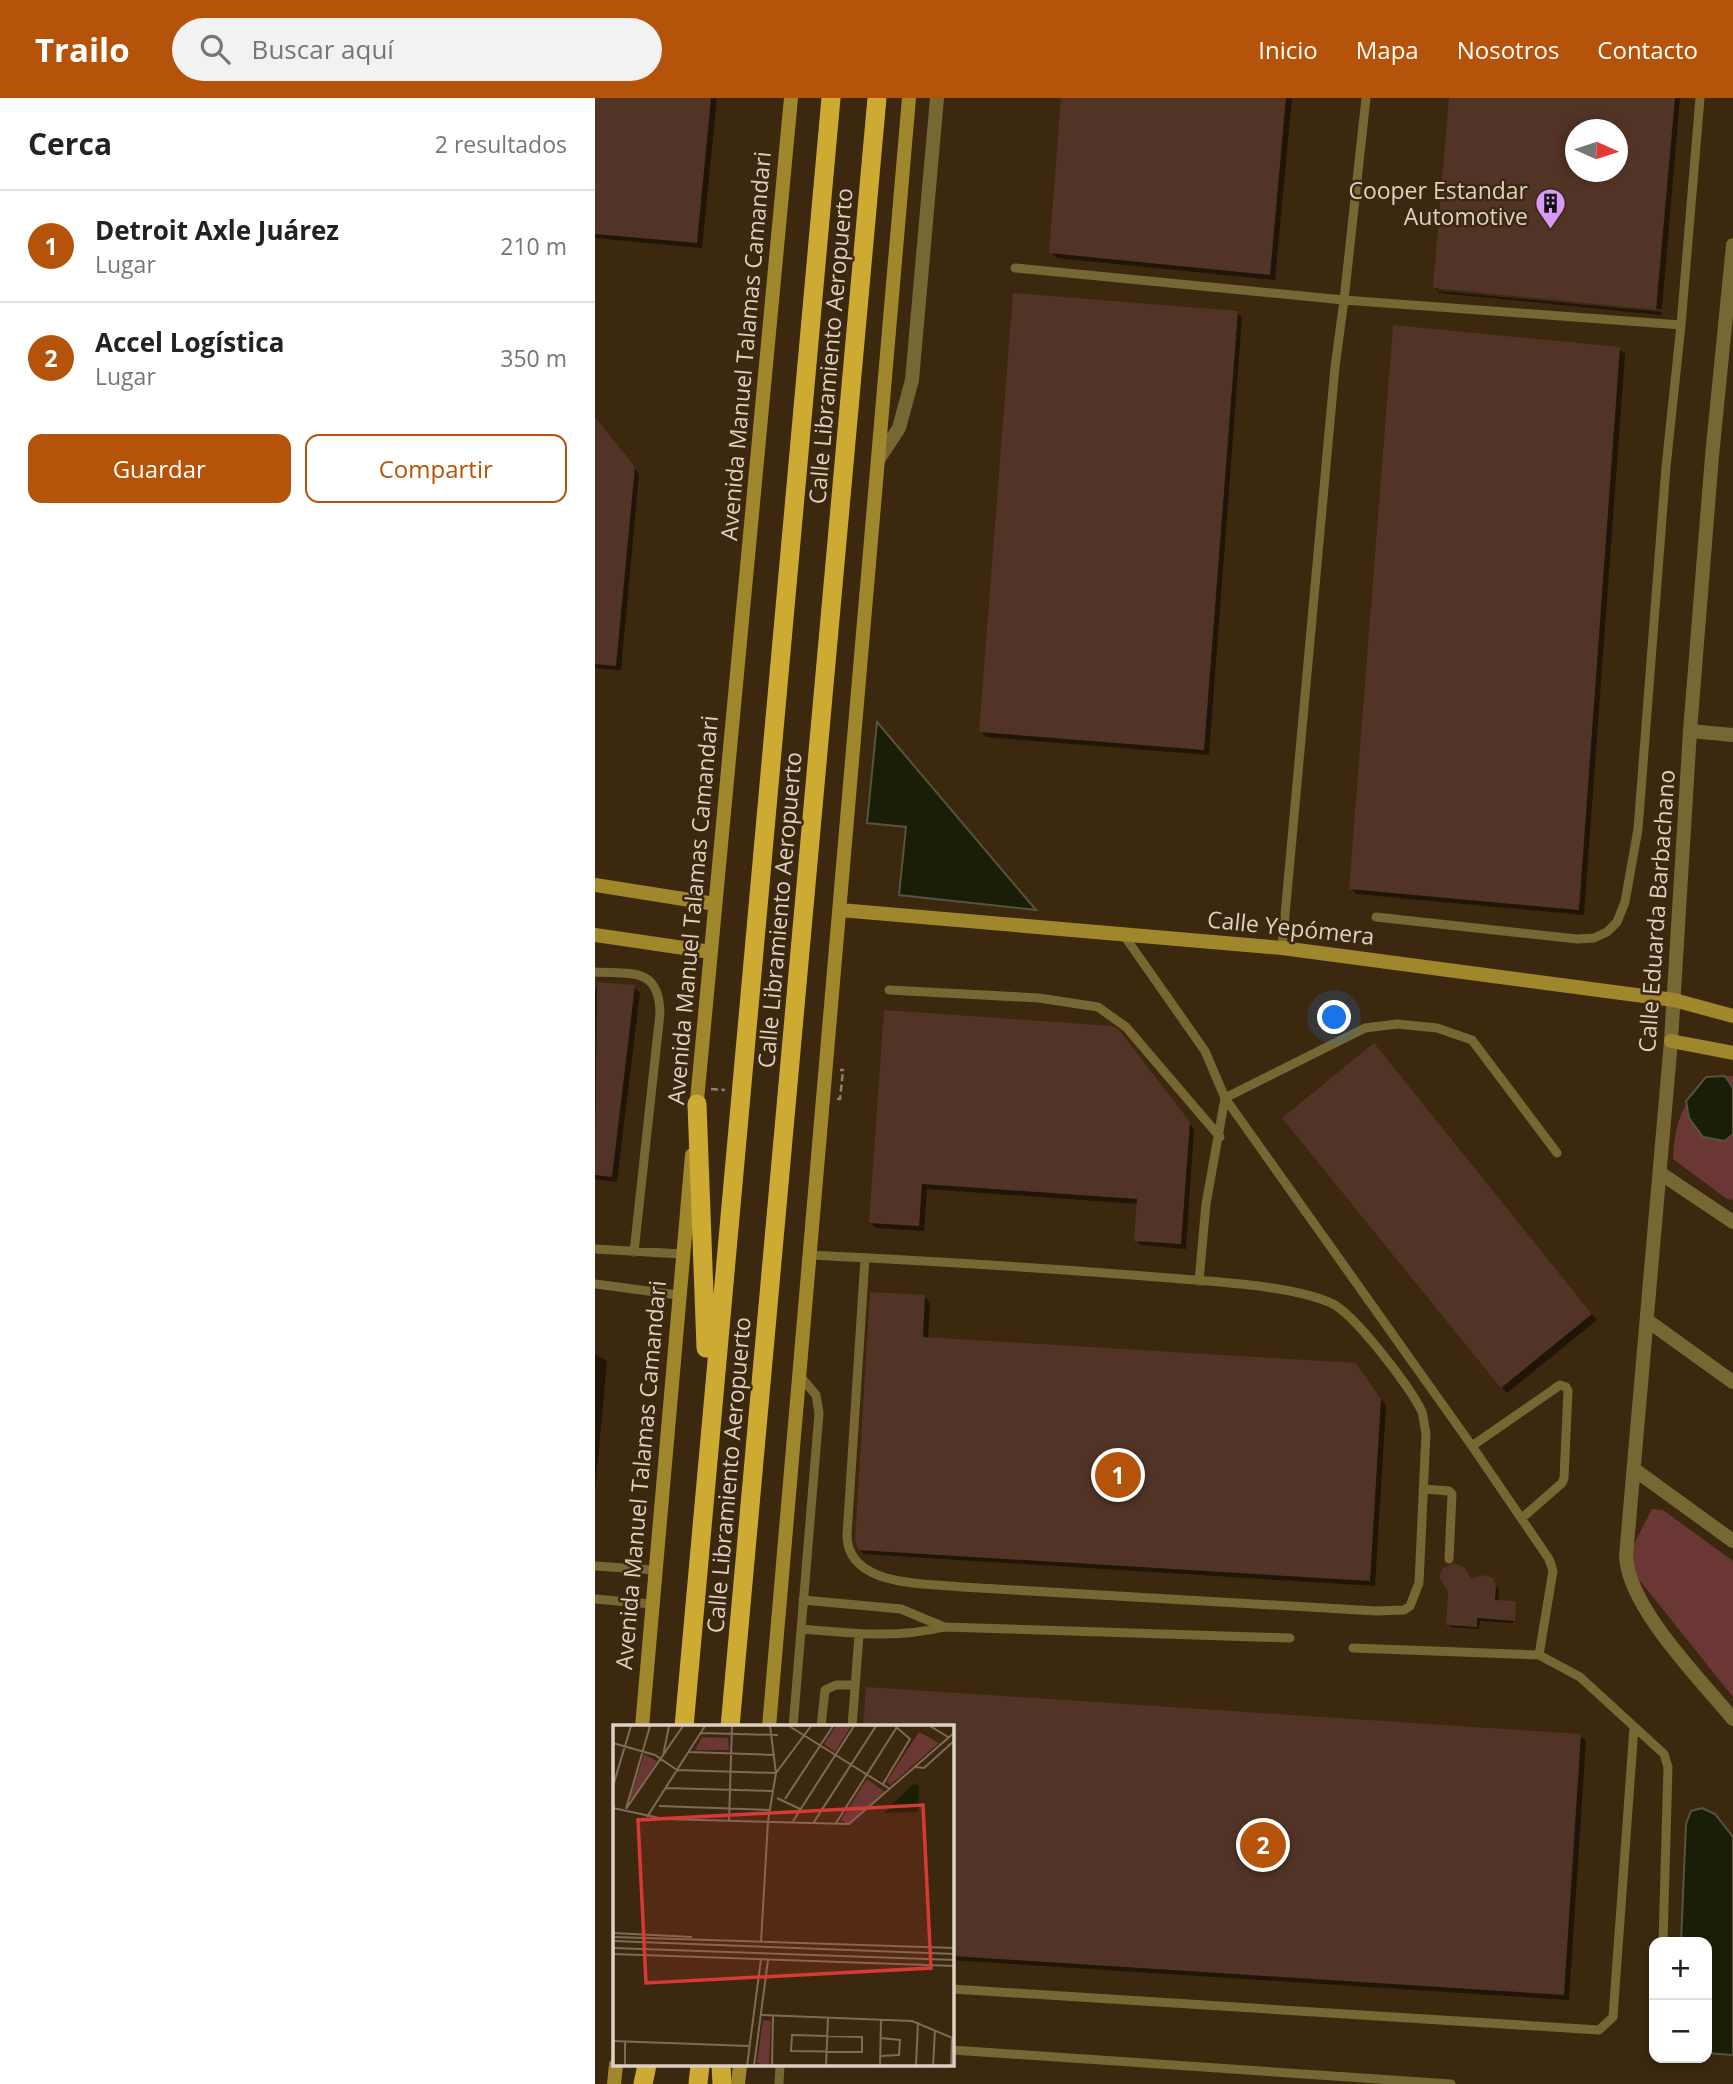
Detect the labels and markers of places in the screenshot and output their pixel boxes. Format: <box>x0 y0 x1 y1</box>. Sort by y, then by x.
place label: Cooper Estandar Automotive <box>1348 174 1529 232</box>
building icon: Cooper Estandar Automotive <box>1534 186 1568 230</box>
pin: 1 <box>1095 1449 1141 1501</box>
pin: 2 <box>1240 1819 1286 1871</box>

